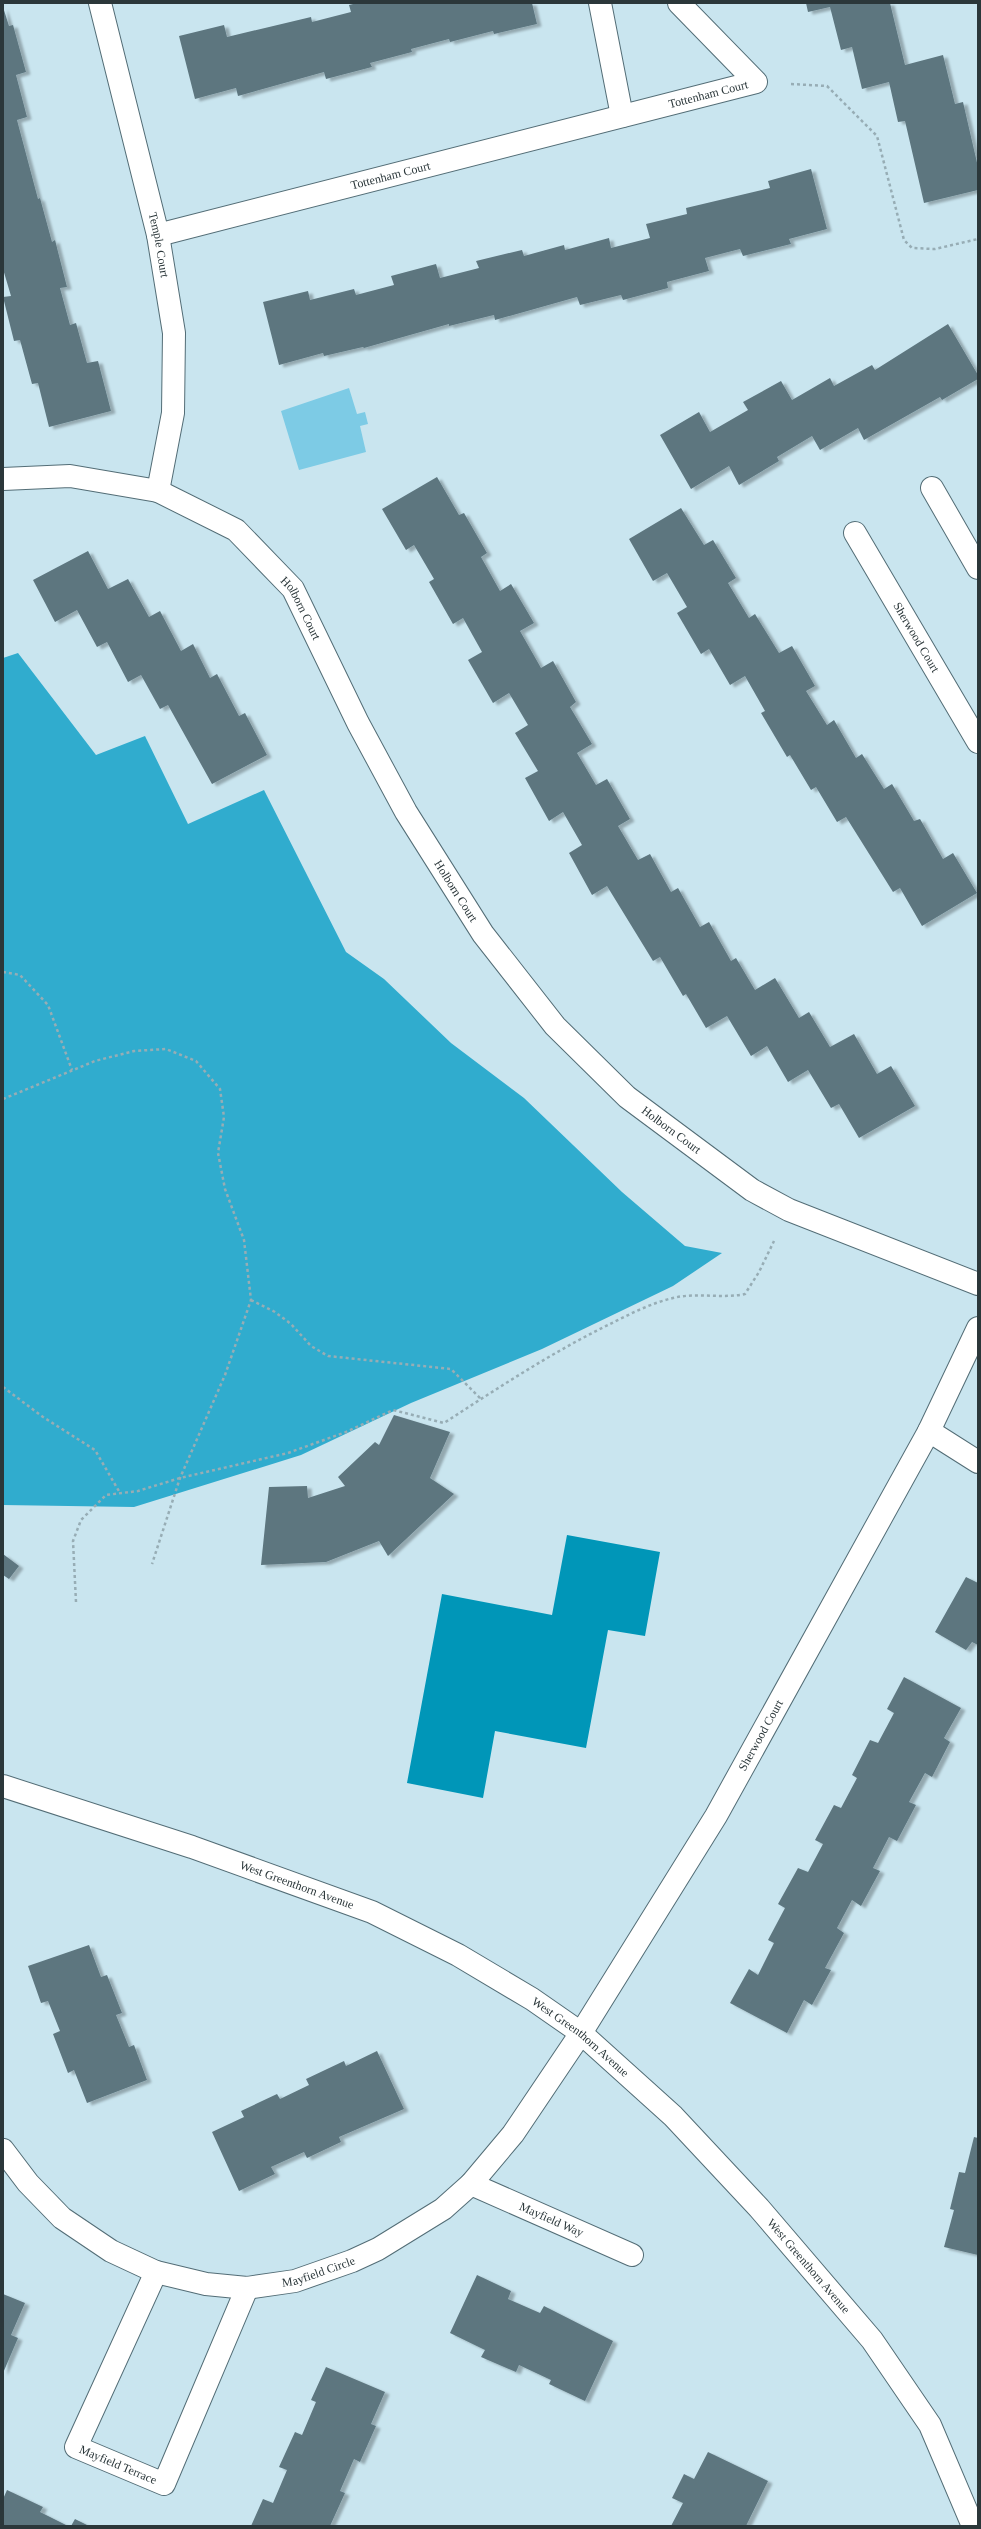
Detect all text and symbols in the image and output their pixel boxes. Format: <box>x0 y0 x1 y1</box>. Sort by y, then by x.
street label: Tottenham Court <box>667 77 750 111</box>
street label: Tottenham Court <box>349 158 432 192</box>
street label: Temple Court <box>146 211 172 279</box>
street label: Holborn Court <box>278 574 324 643</box>
street label: Sherwood Court <box>890 600 943 675</box>
street label: Holborn Court <box>431 857 481 925</box>
street label: Holborn Court <box>639 1103 704 1157</box>
street label: Sherwood Court <box>735 1697 786 1773</box>
street label: West Greenthorn Avenue <box>238 1858 356 1912</box>
street label: West Greenthorn Avenue <box>529 1994 632 2080</box>
street label: Mayfield Way <box>517 2199 586 2240</box>
street label: West Greenthorn Avenue <box>764 2216 853 2316</box>
street label: Mayfield Circle <box>281 2254 357 2290</box>
street label: Mayfield Terrace <box>77 2442 159 2487</box>

